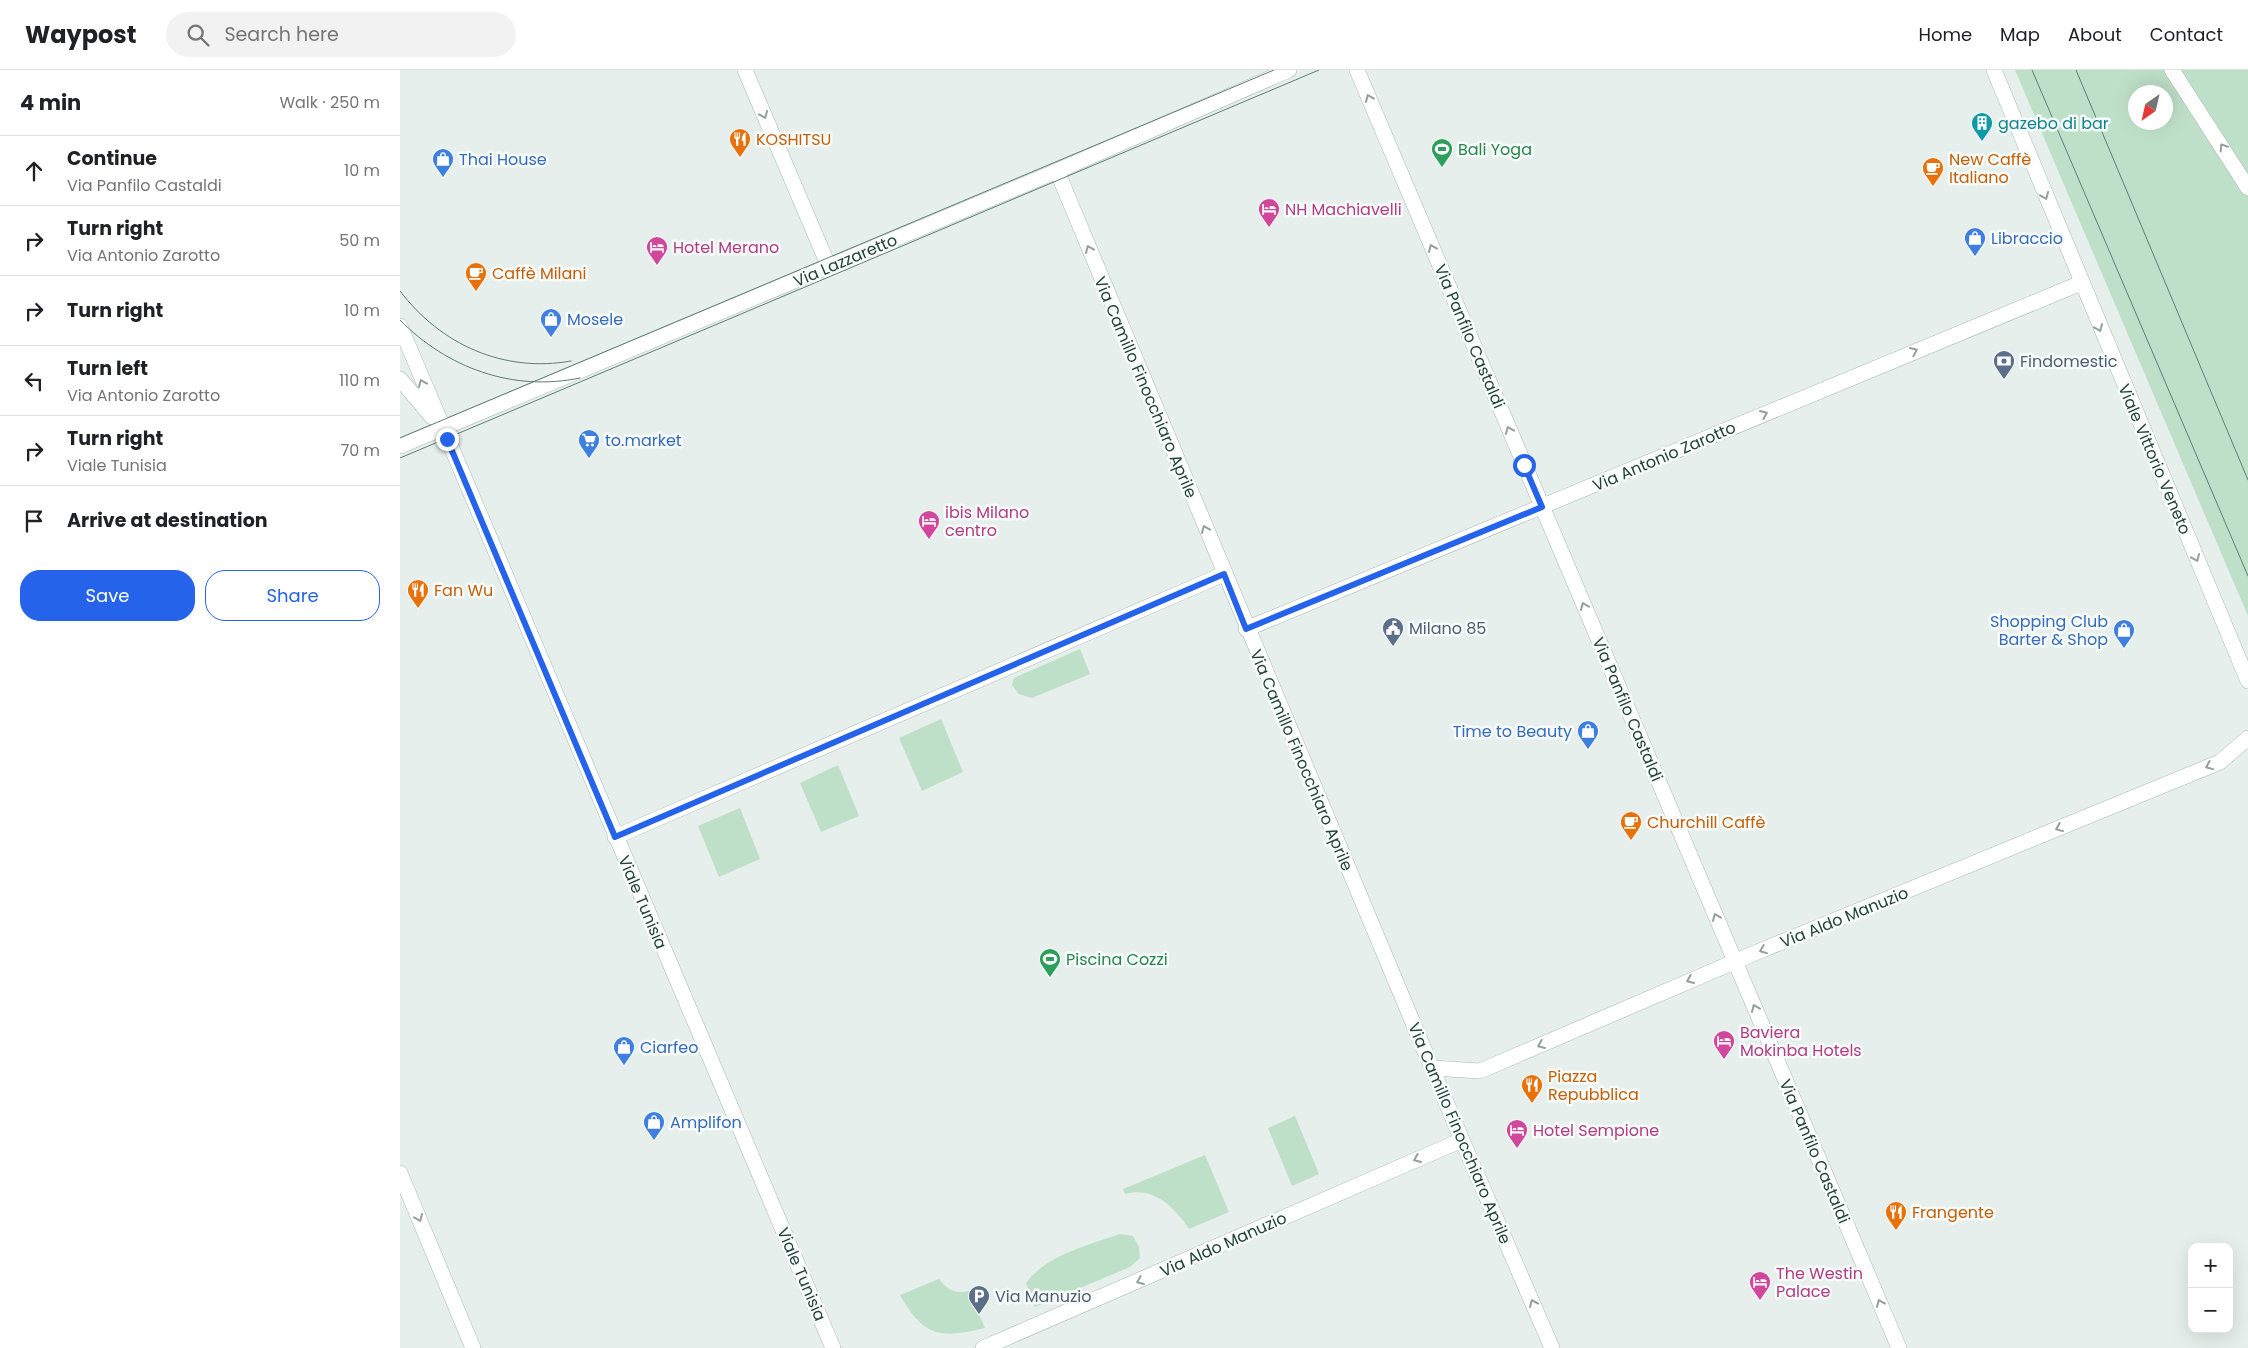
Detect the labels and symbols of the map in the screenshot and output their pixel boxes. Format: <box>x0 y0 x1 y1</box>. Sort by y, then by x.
north arrow <box>2128 85 2173 130</box>
one-way arrow <box>1364 95 1374 103</box>
one-way arrow <box>757 110 768 119</box>
building icon: gazebo di bar <box>1970 111 1994 142</box>
place label: gazebo di bar <box>1998 112 2109 135</box>
restaurant icon: KOSHITSU <box>728 127 752 158</box>
place label: KOSHITSU <box>756 128 831 151</box>
sports icon: Bali Yoga <box>1430 137 1454 168</box>
place label: Bali Yoga <box>1458 138 1532 161</box>
one-way arrow <box>2219 143 2229 152</box>
shop icon: Thai House <box>431 147 455 178</box>
place label: Thai House <box>459 148 547 171</box>
place label: New Caffè Italiano <box>1949 148 2031 189</box>
cafe icon: New Caffè Italiano <box>1921 156 1945 187</box>
one-way arrow <box>2039 191 2049 200</box>
hotel icon: NH Machiavelli <box>1257 197 1281 228</box>
place label: NH Machiavelli <box>1285 198 1402 221</box>
shop icon: Libraccio <box>1963 226 1987 257</box>
place label: Libraccio <box>1991 227 2063 250</box>
street label: Via Lazzaretto <box>790 228 901 293</box>
hotel icon: Hotel Merano <box>645 235 669 266</box>
place label: Hotel Merano <box>673 236 779 259</box>
one-way arrow <box>1428 244 1439 253</box>
one-way arrow <box>1085 245 1095 254</box>
cafe icon: Caffè Milani <box>464 261 488 292</box>
street label: Via Panfilo Castaldi <box>1429 261 1510 412</box>
place label: Caffè Milani <box>492 262 587 285</box>
street label: Via Camillo Finocchiaro Aprile <box>1088 273 1203 502</box>
shop icon: Mosele <box>539 307 563 338</box>
place label: Mosele <box>567 308 623 331</box>
one-way arrow <box>2093 323 2104 332</box>
one-way arrow <box>1909 347 1918 358</box>
bank icon: Findomestic <box>1992 349 2016 380</box>
place label: Findomestic <box>2020 350 2118 373</box>
one-way arrow <box>418 379 429 388</box>
street label: Viale Vittorio Veneto <box>2112 380 2197 538</box>
one-way arrow <box>1759 410 1768 420</box>
street label: Via Antonio Zarotto <box>1589 416 1739 497</box>
one-way arrow <box>1505 426 1516 435</box>
route end <box>436 428 459 451</box>
supermarket icon: to.market <box>577 428 601 459</box>
place label: to.market <box>605 429 682 452</box>
route start <box>1513 454 1536 477</box>
place label: ibis Milano centro <box>945 501 1029 542</box>
hotel icon: ibis Milano centro <box>917 509 941 540</box>
one-way arrow <box>1201 525 1211 534</box>
one-way arrow <box>2190 553 2201 562</box>
restaurant icon: Fan Wu <box>406 578 430 609</box>
place label: Fan Wu <box>434 579 493 602</box>
one-way arrow <box>1579 602 1590 611</box>
place label: Shopping Club Barter & Shop <box>1990 610 2108 651</box>
public building icon: Milano 85 <box>1381 616 1405 647</box>
place label: Milano 85 <box>1409 617 1486 640</box>
shop icon: Shopping Club Barter & Shop <box>2112 618 2136 649</box>
street label: Via Panfilo Castaldi <box>1587 634 1668 785</box>
street label: Via Camillo Finocchiaro Aprile <box>1244 646 1359 875</box>
shop icon: Time to Beauty <box>1576 719 1600 750</box>
place label: Time to Beauty <box>1453 720 1572 743</box>
one-way arrow <box>2205 760 2214 771</box>
cafe icon: Churchill Caffè <box>1619 810 1643 841</box>
place label: Churchill Caffè <box>1647 811 1766 834</box>
one-way arrow <box>2055 822 2064 833</box>
street label: Viale Tunisia <box>612 852 673 953</box>
street label: Via Aldo Manuzio <box>1777 881 1912 954</box>
one-way arrow <box>1712 913 1722 922</box>
one-way arrow <box>1759 944 1768 954</box>
sports icon: Piscina Cozzi <box>1038 947 1062 978</box>
place label: Piscina Cozzi <box>1066 948 1168 971</box>
one-way arrow <box>1686 974 1695 985</box>
one-way arrow <box>1751 1004 1762 1013</box>
street label: Via Camillo Finocchiaro Aprile <box>1402 1019 1517 1248</box>
place label: Baviera Mokinba Hotels <box>1740 1021 1862 1062</box>
hotel icon: Baviera Mokinba Hotels <box>1712 1029 1736 1060</box>
shop icon: Ciarfeo <box>612 1035 636 1066</box>
place label: Ciarfeo <box>640 1036 699 1059</box>
one-way arrow <box>1537 1038 1546 1049</box>
place label: Piazza Repubblica <box>1548 1065 1639 1106</box>
restaurant icon: Piazza Repubblica <box>1520 1073 1544 1104</box>
street label: Via Panfilo Castaldi <box>1774 1076 1855 1227</box>
shop icon: Amplifon <box>642 1110 666 1141</box>
place label: Amplifon <box>670 1111 742 1134</box>
hotel icon: Hotel Sempione <box>1505 1118 1529 1149</box>
place label: Hotel Sempione <box>1533 1119 1659 1142</box>
one-way arrow <box>1413 1152 1422 1163</box>
restaurant icon: Frangente <box>1884 1200 1908 1231</box>
place label: Frangente <box>1912 1201 1994 1224</box>
street label: Via Aldo Manuzio <box>1156 1206 1290 1283</box>
one-way arrow <box>412 1213 423 1222</box>
street label: Viale Tunisia <box>771 1224 832 1325</box>
place label: The Westin Palace <box>1776 1262 1863 1303</box>
hotel icon: The Westin Palace <box>1748 1270 1772 1301</box>
one-way arrow <box>1136 1274 1145 1285</box>
parking icon: Via Manuzio <box>967 1284 991 1315</box>
place label: Via Manuzio <box>995 1285 1091 1308</box>
one-way arrow <box>1528 1299 1539 1308</box>
one-way arrow <box>1875 1299 1886 1308</box>

